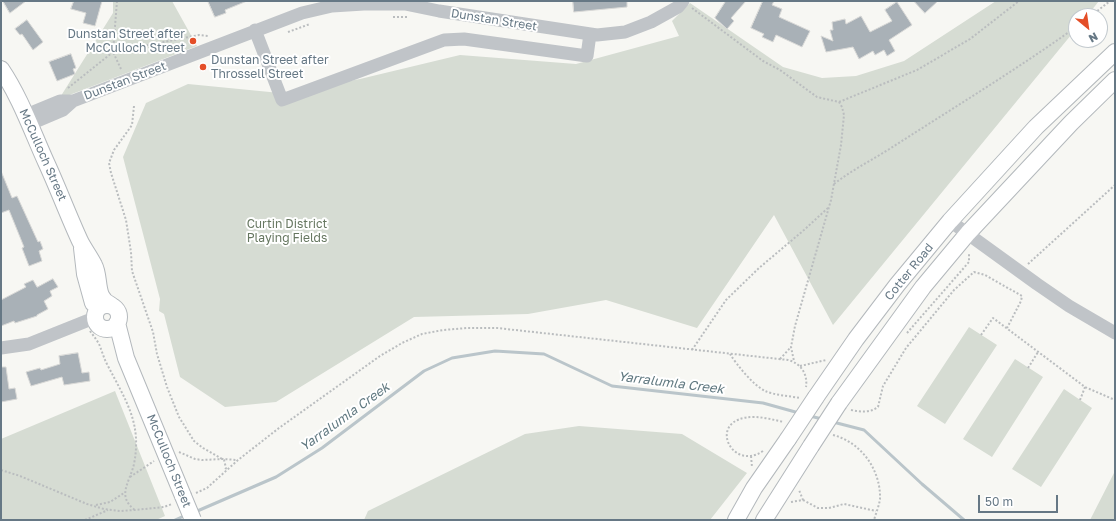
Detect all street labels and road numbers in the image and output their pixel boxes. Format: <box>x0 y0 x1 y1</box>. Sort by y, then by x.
street label: Dunstan Street <box>450 6 538 34</box>
street label: Dunstan Street <box>82 59 168 103</box>
street label: McCulloch Street <box>16 107 70 203</box>
street label: Cotter Road <box>882 241 936 303</box>
street label: McCulloch Street <box>144 412 194 510</box>

